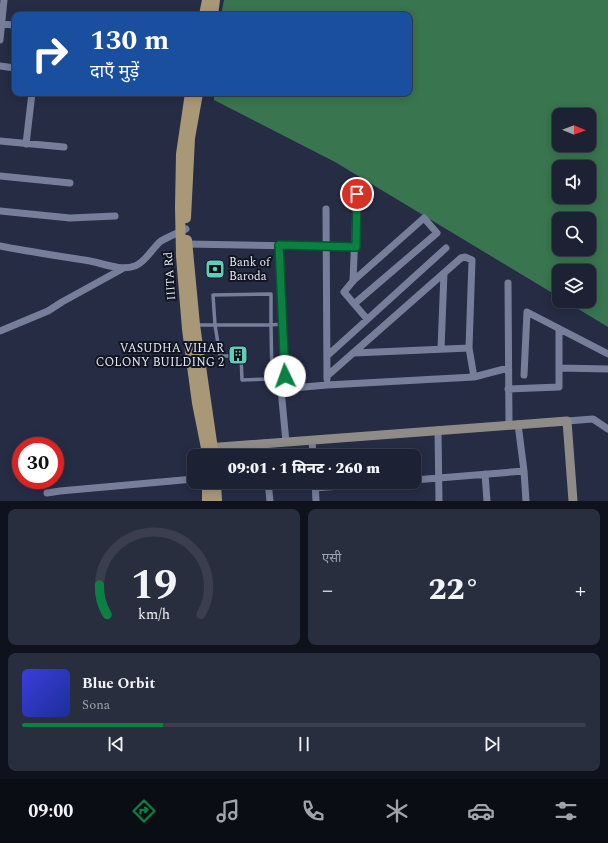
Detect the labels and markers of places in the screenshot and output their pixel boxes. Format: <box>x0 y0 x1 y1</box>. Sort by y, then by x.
pin <box>340 177 374 211</box>
place label: Bank of Baroda <box>229 253 271 286</box>
bank icon: Bank of Baroda <box>204 258 226 280</box>
place label: VASUDHA VIHAR COLONY BUILDING 2 <box>96 339 224 372</box>
building icon: VASUDHA VIHAR COLONY BUILDING 2 <box>227 344 249 366</box>

